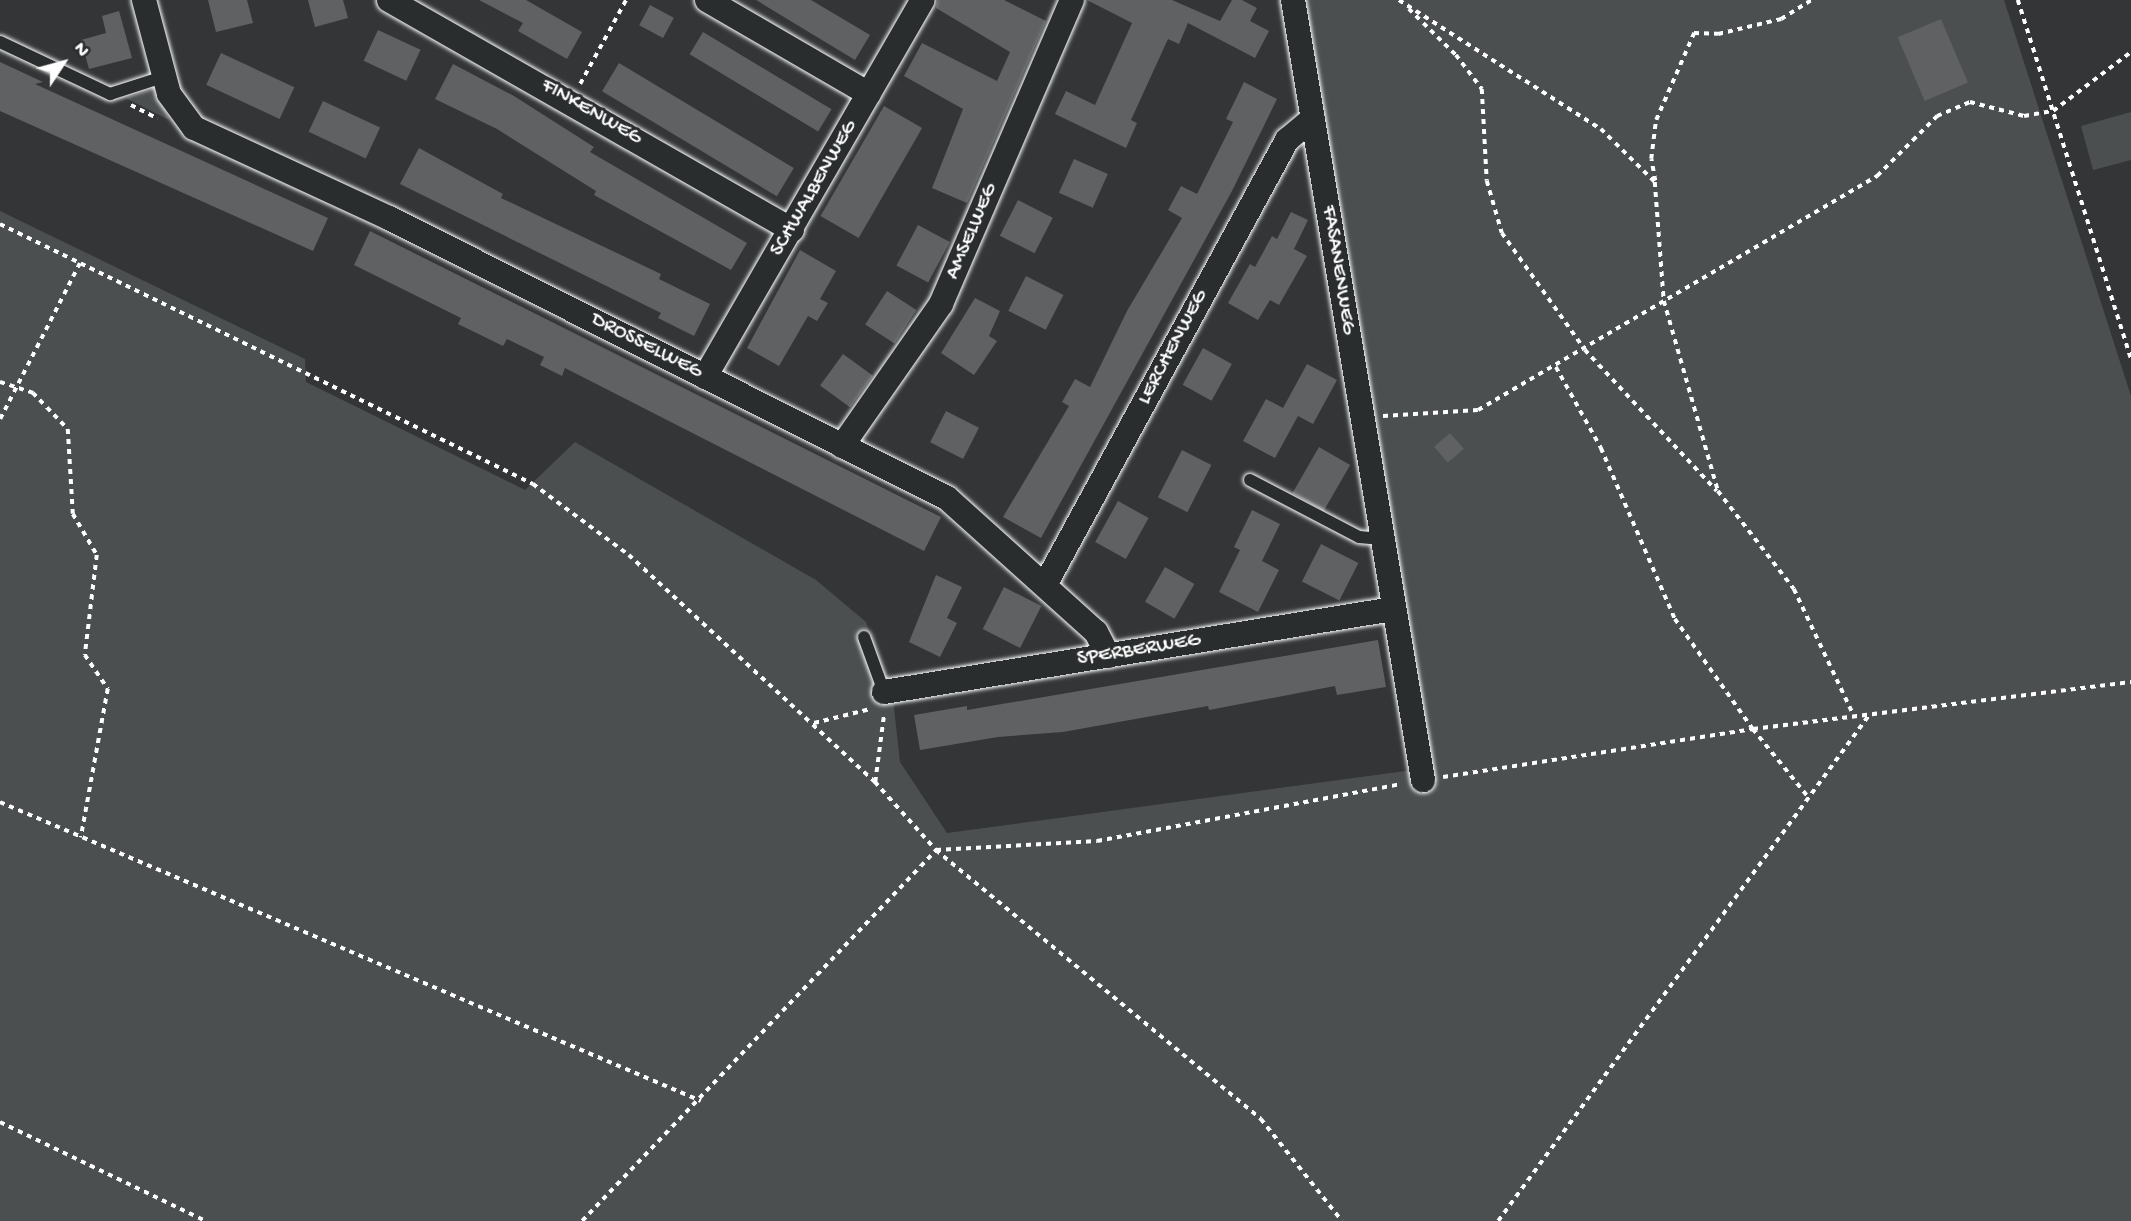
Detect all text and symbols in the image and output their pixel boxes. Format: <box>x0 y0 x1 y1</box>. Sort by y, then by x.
north arrow <box>28 28 98 98</box>
text: N <box>67 39 93 62</box>
street label: FINKENWEG <box>536 74 646 152</box>
street label: SCHWALBENWEG <box>766 117 864 261</box>
street label: AMSELWEG <box>942 180 1004 284</box>
street label: FASANENWEG <box>1314 204 1360 336</box>
street label: LERCHENWEG <box>1133 286 1215 410</box>
street label: DROSSELWEG <box>586 308 706 386</box>
street label: SPERBERWEG <box>1076 629 1202 673</box>

